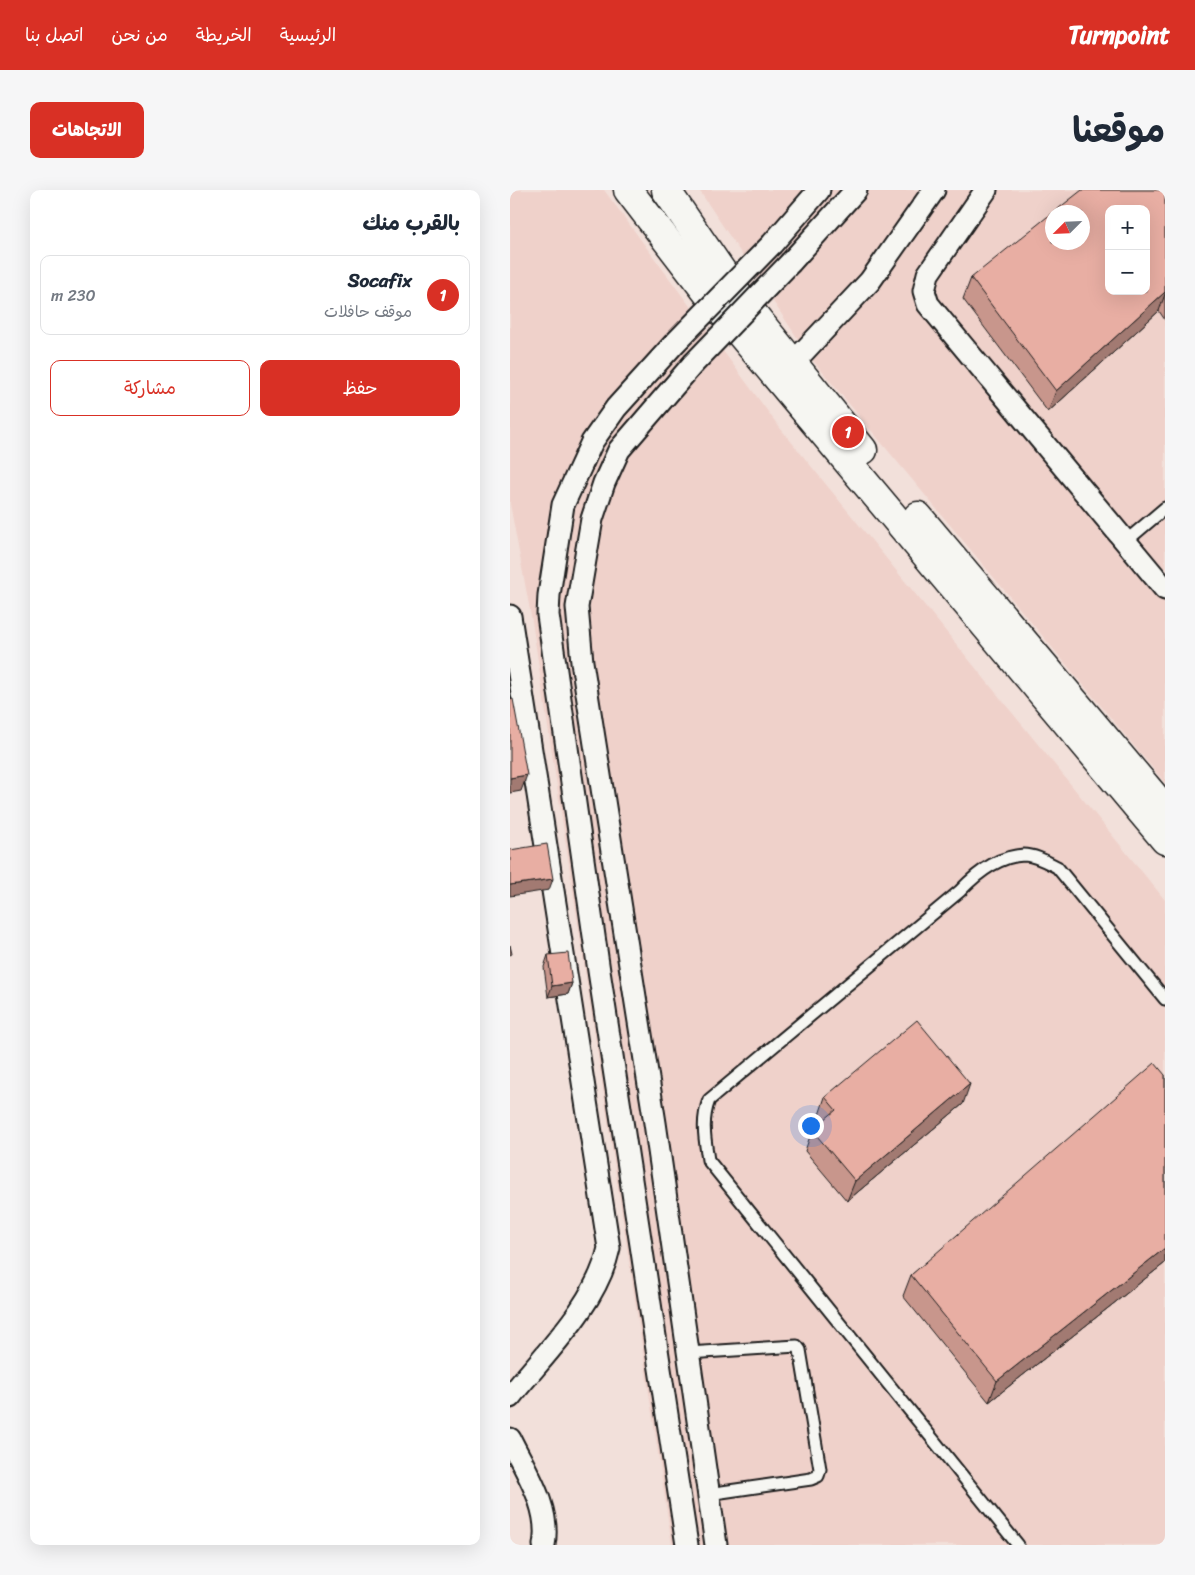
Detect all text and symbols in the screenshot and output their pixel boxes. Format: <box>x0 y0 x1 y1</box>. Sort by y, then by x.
text: Turnpoint <box>1068 14 1170 56</box>
text: اتصل بنا <box>25 19 84 51</box>
text: من نحن <box>112 19 168 51</box>
text: الخريطة <box>196 19 252 51</box>
text: الرئيسية <box>280 19 336 51</box>
text: موقعنا <box>1072 99 1165 161</box>
button: الاتجاهات <box>30 102 144 158</box>
text: بالقرب منك <box>362 204 460 242</box>
north arrow <box>1045 205 1090 250</box>
map controls <box>1105 205 1150 295</box>
button: + <box>1105 205 1150 250</box>
button: − <box>1105 250 1150 295</box>
text: Socafix <box>348 264 412 297</box>
text: 230 m <box>51 281 96 310</box>
text: 1 <box>440 281 446 310</box>
text: موقف حافلات <box>324 297 412 326</box>
button: مشاركة <box>50 360 250 416</box>
button: حفظ <box>260 360 460 416</box>
pin: 1 <box>832 413 864 451</box>
your location <box>798 1113 824 1139</box>

